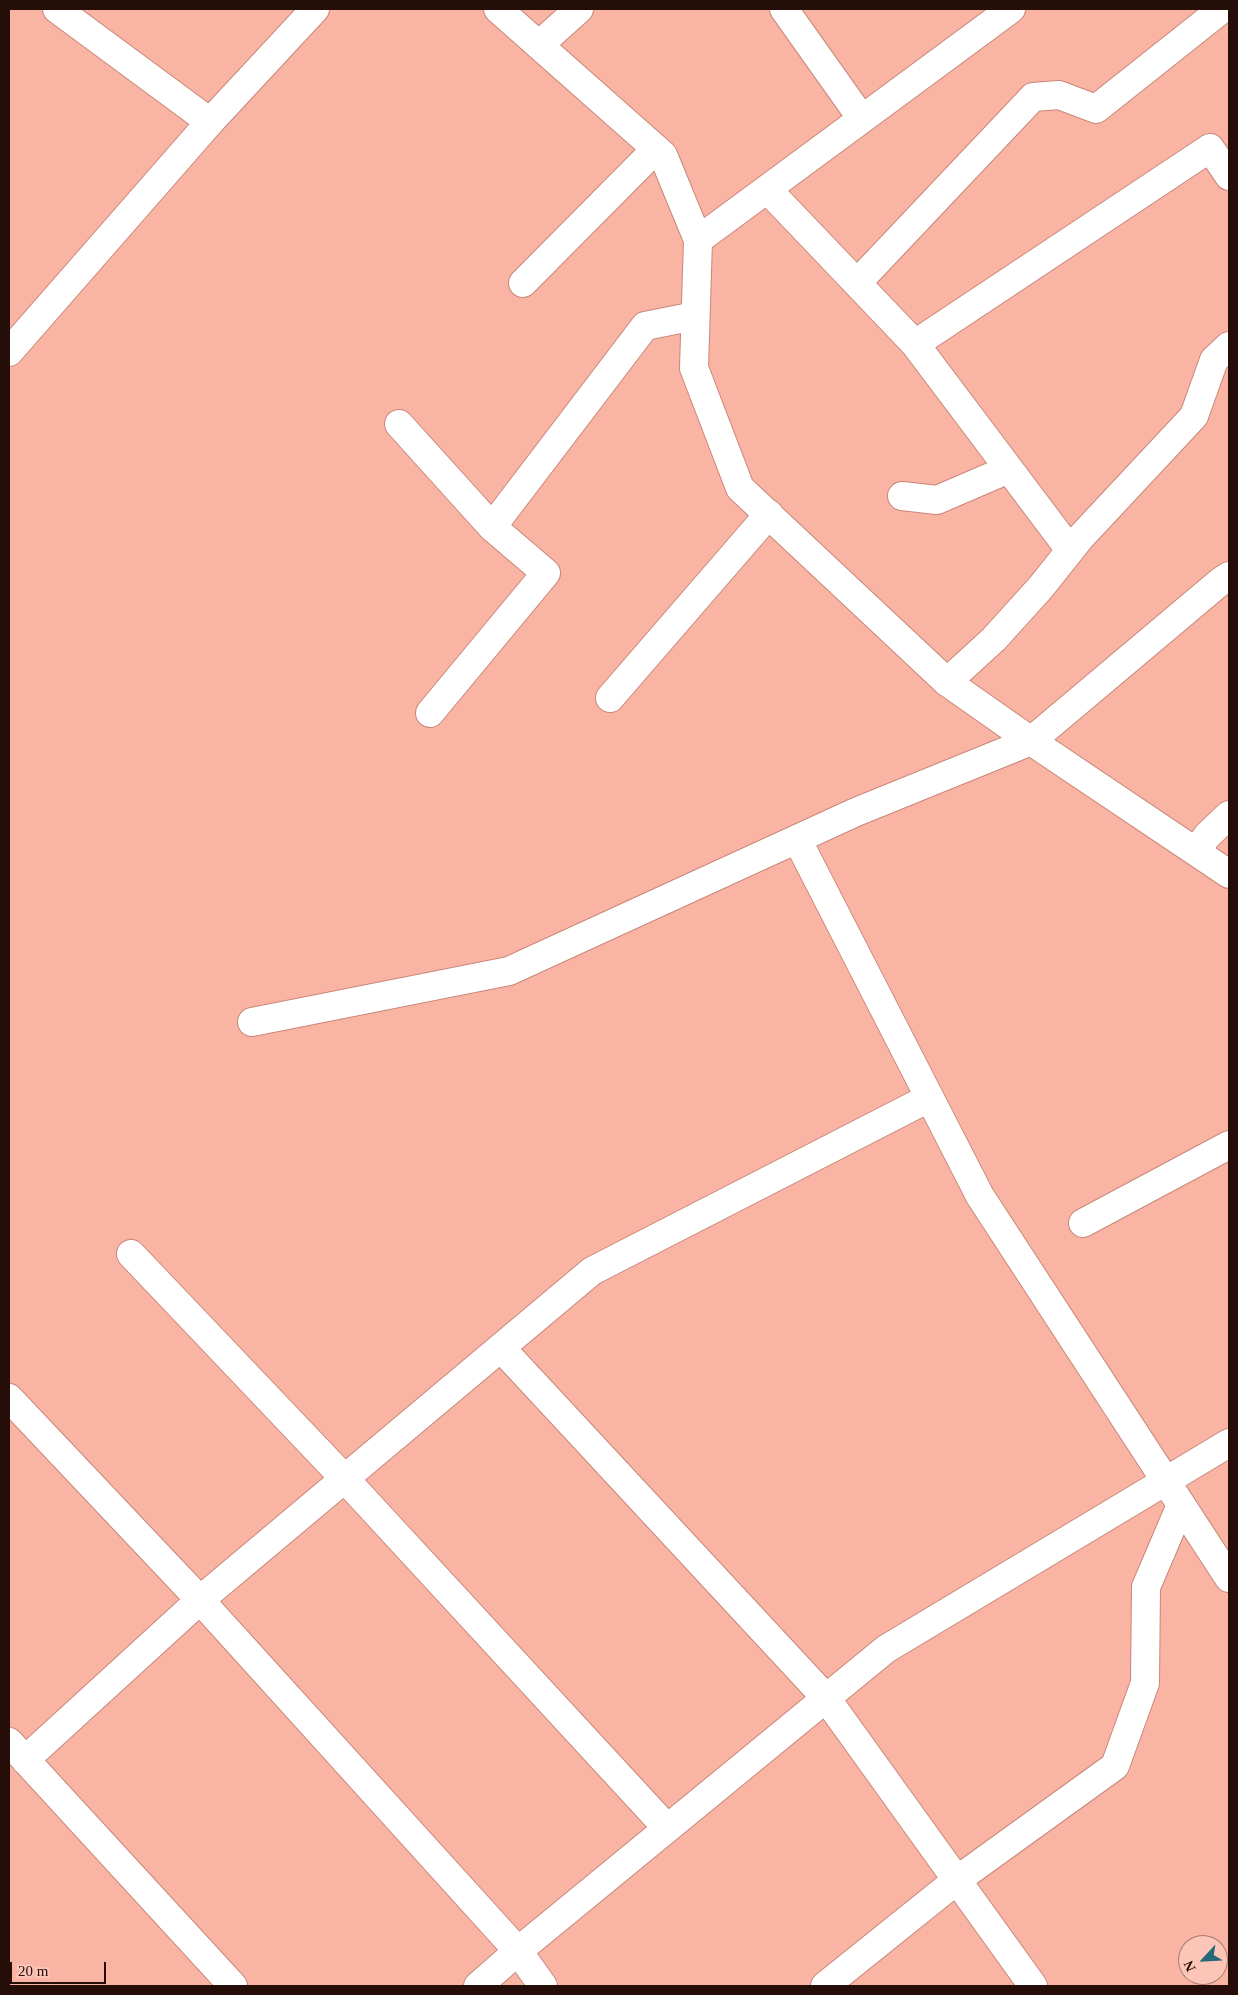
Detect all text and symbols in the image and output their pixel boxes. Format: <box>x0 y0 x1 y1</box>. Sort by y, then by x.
north arrow <box>1178 1935 1228 1985</box>
scale bar <box>12 1952 109 1984</box>
text: N <box>1181 1958 1199 1974</box>
text: 20 m <box>18 1963 48 1979</box>

